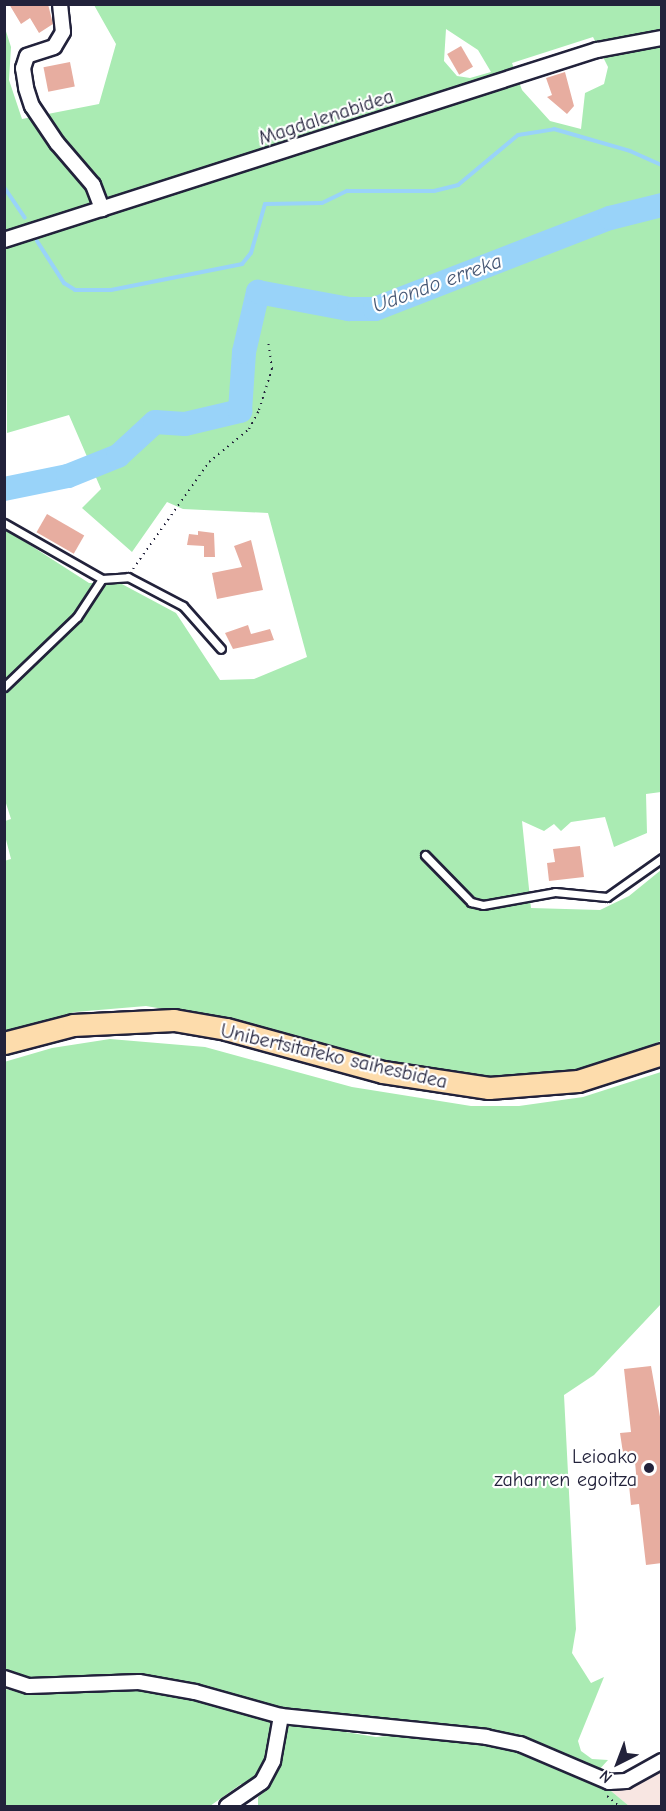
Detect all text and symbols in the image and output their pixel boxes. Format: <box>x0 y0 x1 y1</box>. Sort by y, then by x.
street label: Magdalenabidea <box>255 84 397 150</box>
water label: Udondo erreka <box>369 248 505 318</box>
street label: Unibertsitateko saihesbidea <box>218 1018 450 1094</box>
place label: Leioako zaharren egoitza <box>494 1444 637 1491</box>
marker: Leioako zaharren egoitza <box>642 1461 656 1475</box>
north arrow <box>588 1733 648 1793</box>
text: N <box>596 1766 616 1787</box>

